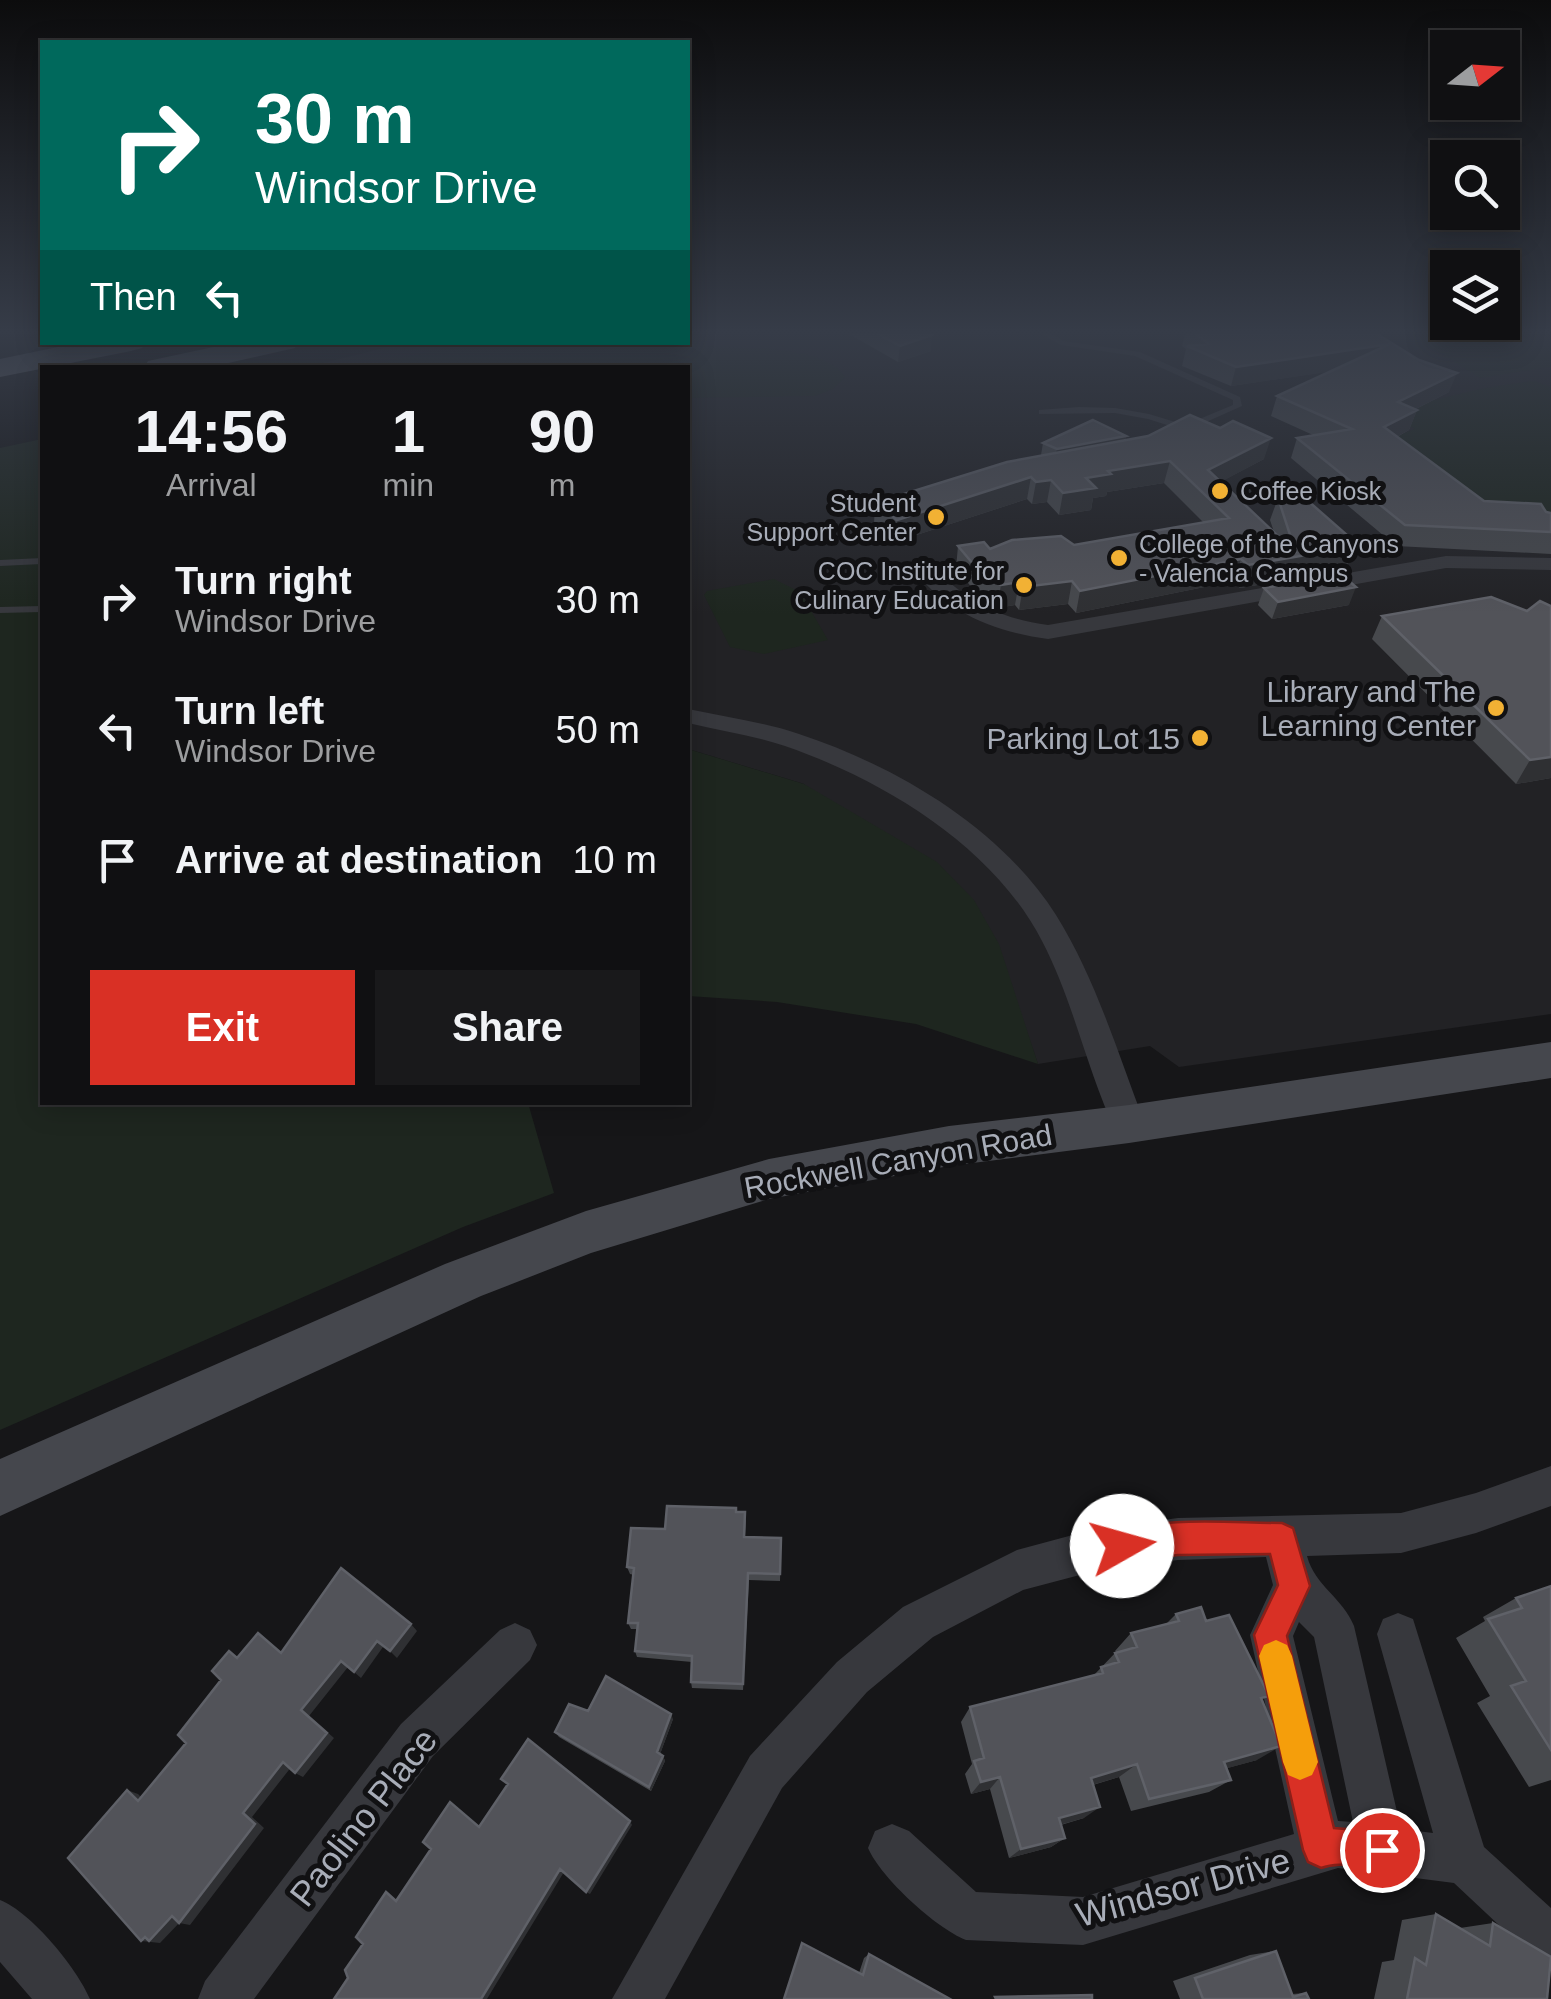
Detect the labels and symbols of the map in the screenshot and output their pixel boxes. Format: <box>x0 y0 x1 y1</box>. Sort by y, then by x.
north arrow <box>1430 30 1520 120</box>
place label: Coffee Kiosk <box>1240 477 1382 505</box>
marker: Coffee Kiosk <box>1209 480 1231 502</box>
place label: Student Support Center <box>746 489 916 546</box>
marker: Student Support Center <box>925 506 947 528</box>
place label: College of the Canyons - Valencia Campus <box>1139 530 1399 587</box>
marker: College of the Canyons - Valencia Campus <box>1108 547 1130 569</box>
place label: COC Institute for Culinary Education <box>794 557 1004 614</box>
marker: COC Institute for Culinary Education <box>1013 574 1035 596</box>
place label: Library and The Learning Center <box>1261 675 1476 742</box>
marker: Library and The Learning Center <box>1485 697 1507 719</box>
place label: Parking Lot 15 <box>987 722 1180 755</box>
marker: Parking Lot 15 <box>1189 727 1211 749</box>
street label: Rockwell Canyon Road <box>742 1118 1054 1204</box>
position arrow <box>1070 1494 1174 1598</box>
street label: Paolino Place <box>282 1721 444 1913</box>
pin <box>1340 1808 1425 1893</box>
street label: Windsor Drive <box>1072 1840 1294 1934</box>

